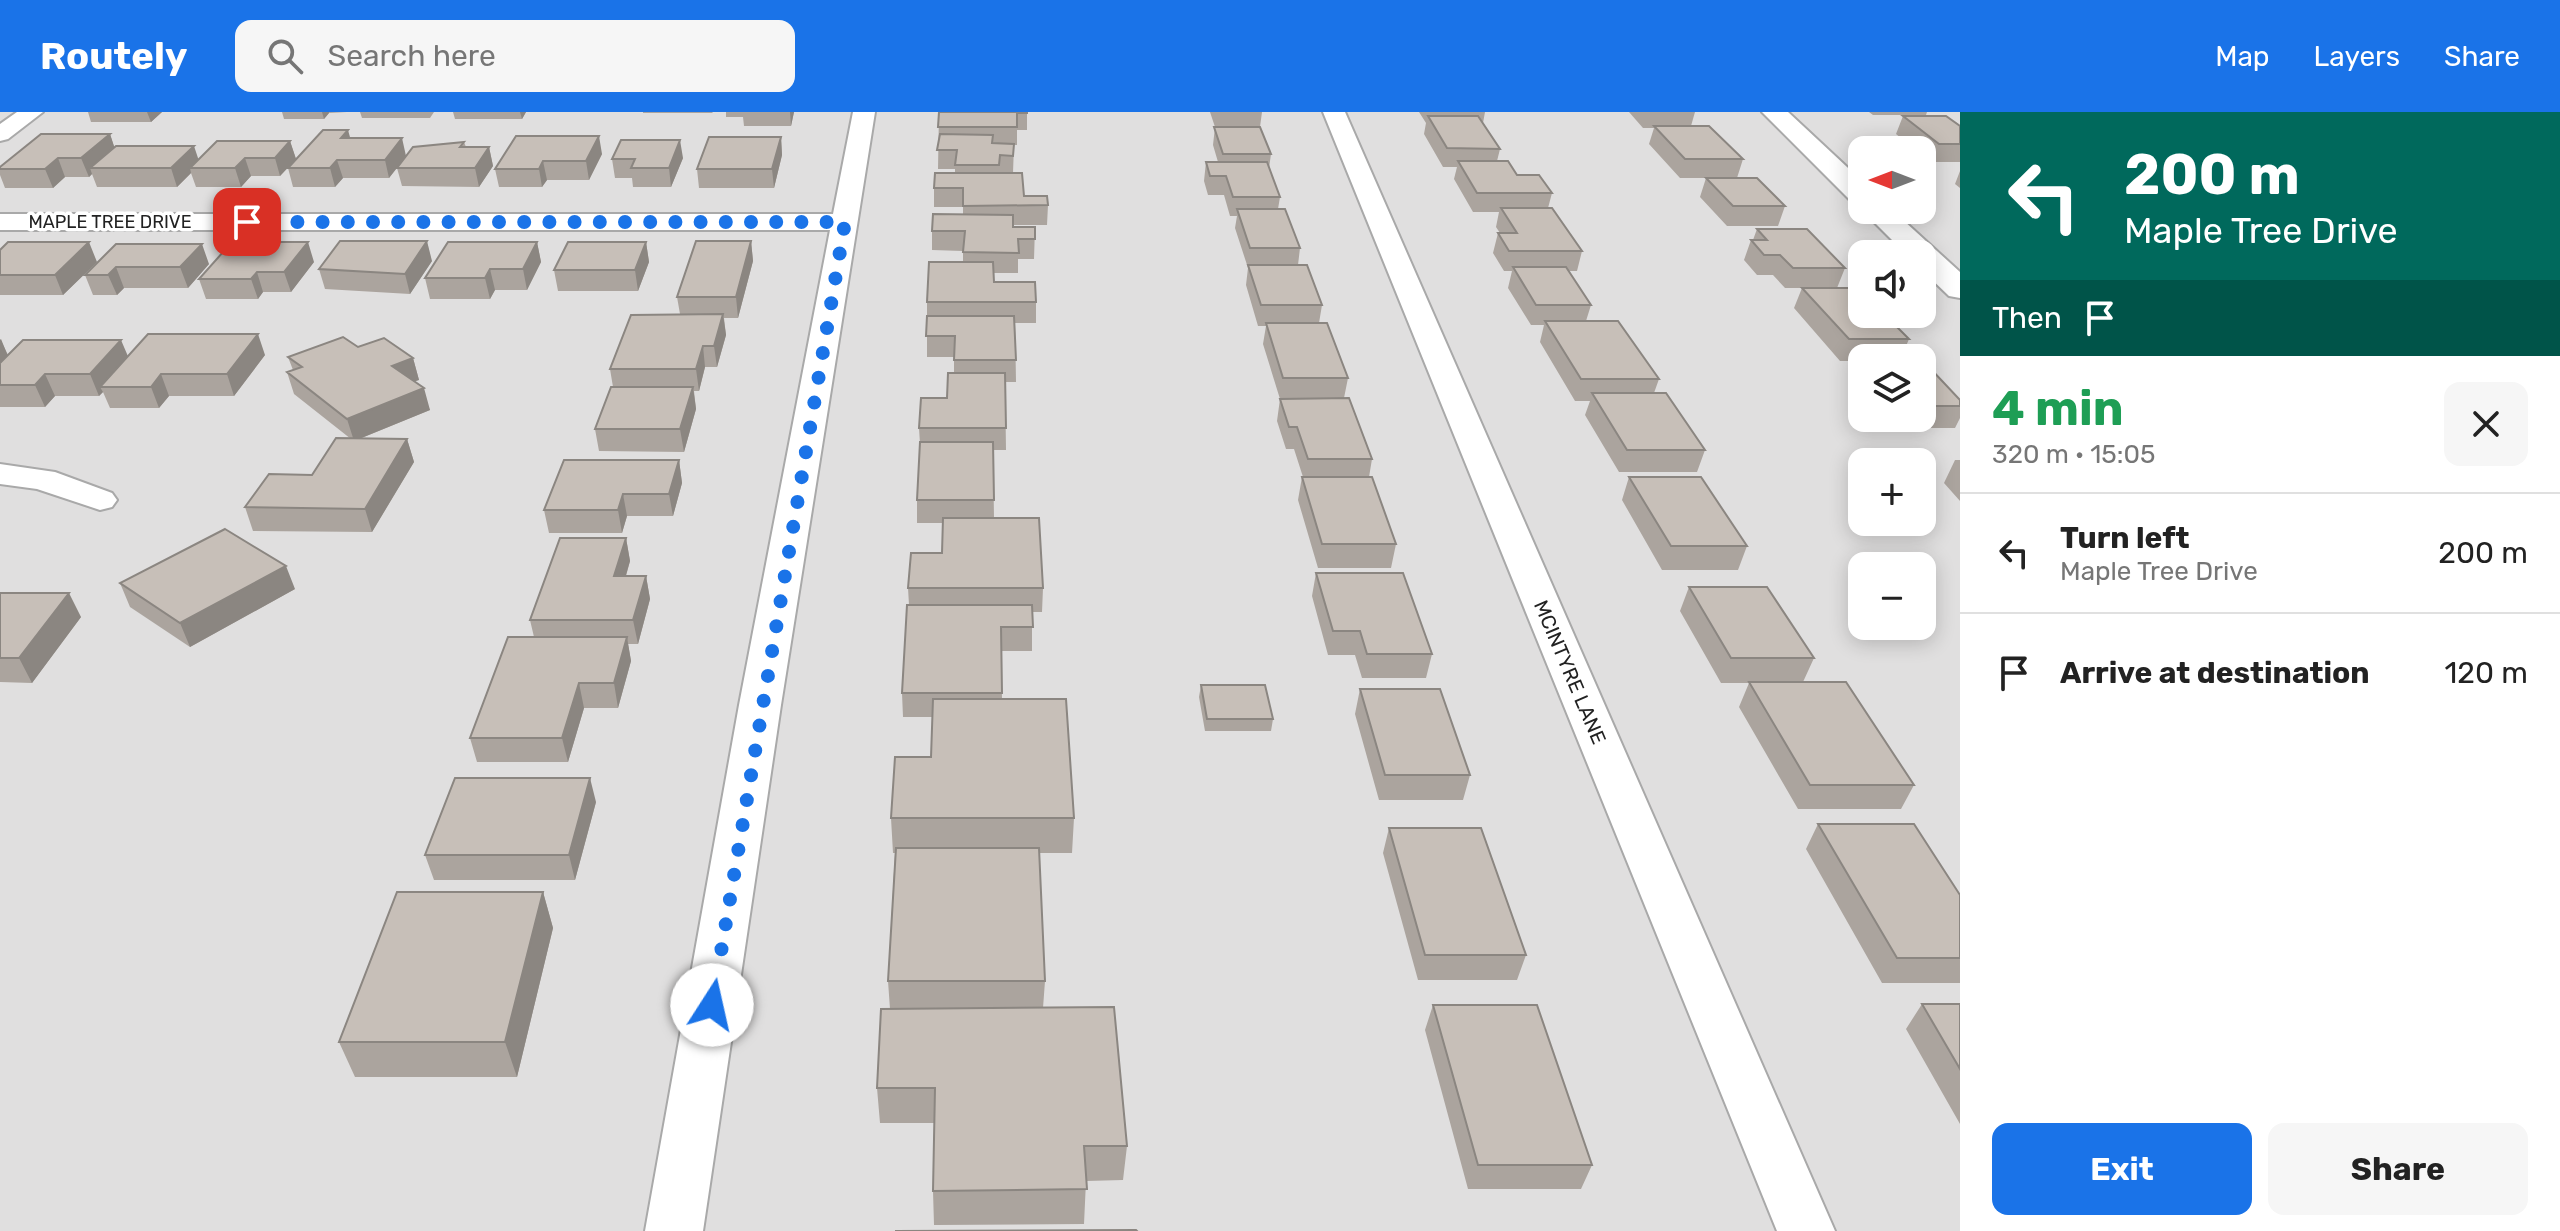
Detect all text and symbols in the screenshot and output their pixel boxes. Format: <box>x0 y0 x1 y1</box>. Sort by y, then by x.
search box <box>235 20 795 92</box>
text: Routely <box>40 33 187 79</box>
icon: search <box>263 34 307 78</box>
text: Search here <box>327 38 496 74</box>
text: Map <box>2215 40 2270 73</box>
text: Layers <box>2314 40 2400 73</box>
text: Share <box>2444 40 2520 73</box>
north arrow <box>1848 136 1936 224</box>
map controls <box>1848 136 1936 640</box>
text: 200 m <box>2124 142 2300 208</box>
icon: left <box>1992 144 2096 248</box>
pin <box>213 188 281 256</box>
icon: arrive <box>225 200 269 244</box>
text: Maple Tree Drive <box>2124 209 2398 252</box>
street label: MAPLE TREE DRIVE <box>28 211 192 233</box>
button: sound <box>1848 240 1936 328</box>
icon: arrive <box>2078 296 2122 340</box>
text: Then <box>1992 300 2062 336</box>
button: layers <box>1848 344 1936 432</box>
text: 4 min <box>1992 380 2124 437</box>
button: close <box>2444 382 2528 466</box>
text: 320 m · 15:05 <box>1992 439 2155 470</box>
button: + <box>1848 448 1936 536</box>
text: Turn left <box>2060 520 2190 556</box>
icon: left <box>1992 531 2036 575</box>
text: 200 m <box>2438 535 2528 571</box>
button: − <box>1848 552 1936 640</box>
text: Maple Tree Drive <box>2060 556 2258 587</box>
street label: MCINTYRE LANE <box>1529 596 1611 748</box>
icon: arrive <box>1992 651 2036 695</box>
text: Arrive at destination <box>2060 655 2370 691</box>
text: 120 m <box>2444 655 2528 691</box>
position arrow <box>670 963 754 1047</box>
button: Exit <box>1992 1123 2252 1215</box>
button: Share <box>2268 1123 2528 1215</box>

